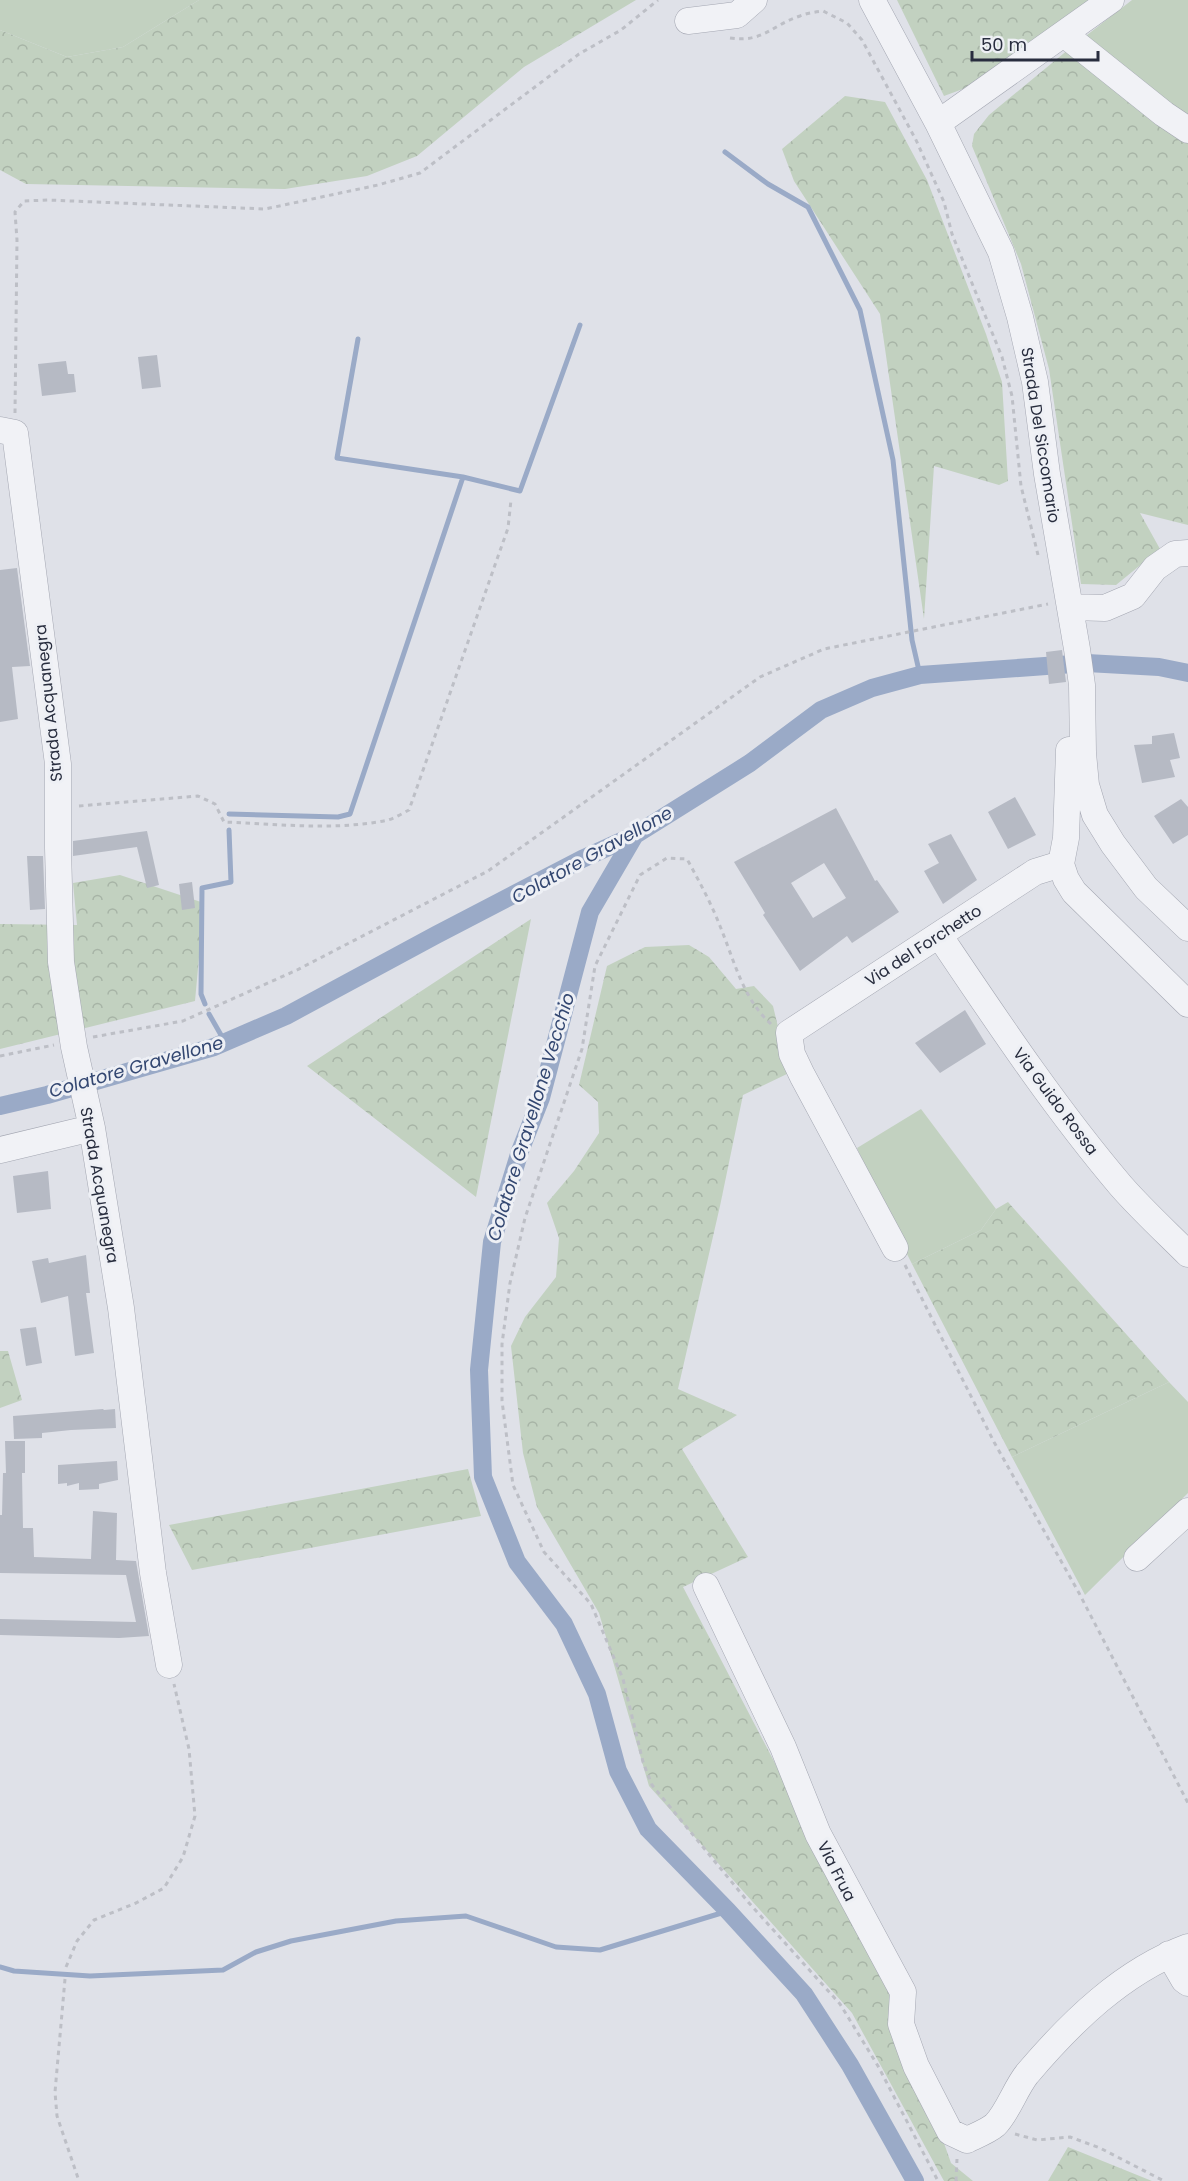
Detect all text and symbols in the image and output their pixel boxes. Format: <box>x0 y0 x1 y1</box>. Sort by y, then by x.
scale bar <box>972 24 1098 62</box>
text: 50 m <box>981 32 1027 57</box>
street label: Strada Del Siccomario <box>1015 345 1066 525</box>
street label: Strada Acquanegra <box>29 623 68 783</box>
water label: Colatore Gravellone <box>507 800 677 909</box>
street label: Via del Forchetto <box>860 899 986 992</box>
water label: Colatore Gravellone Vecchio <box>481 990 580 1244</box>
water label: Colatore Gravellone <box>46 1030 226 1103</box>
street label: Via Guido Rossa <box>1008 1043 1104 1160</box>
street label: Strada Acquanegra <box>74 1105 125 1265</box>
street label: Via Frua <box>812 1837 862 1905</box>

